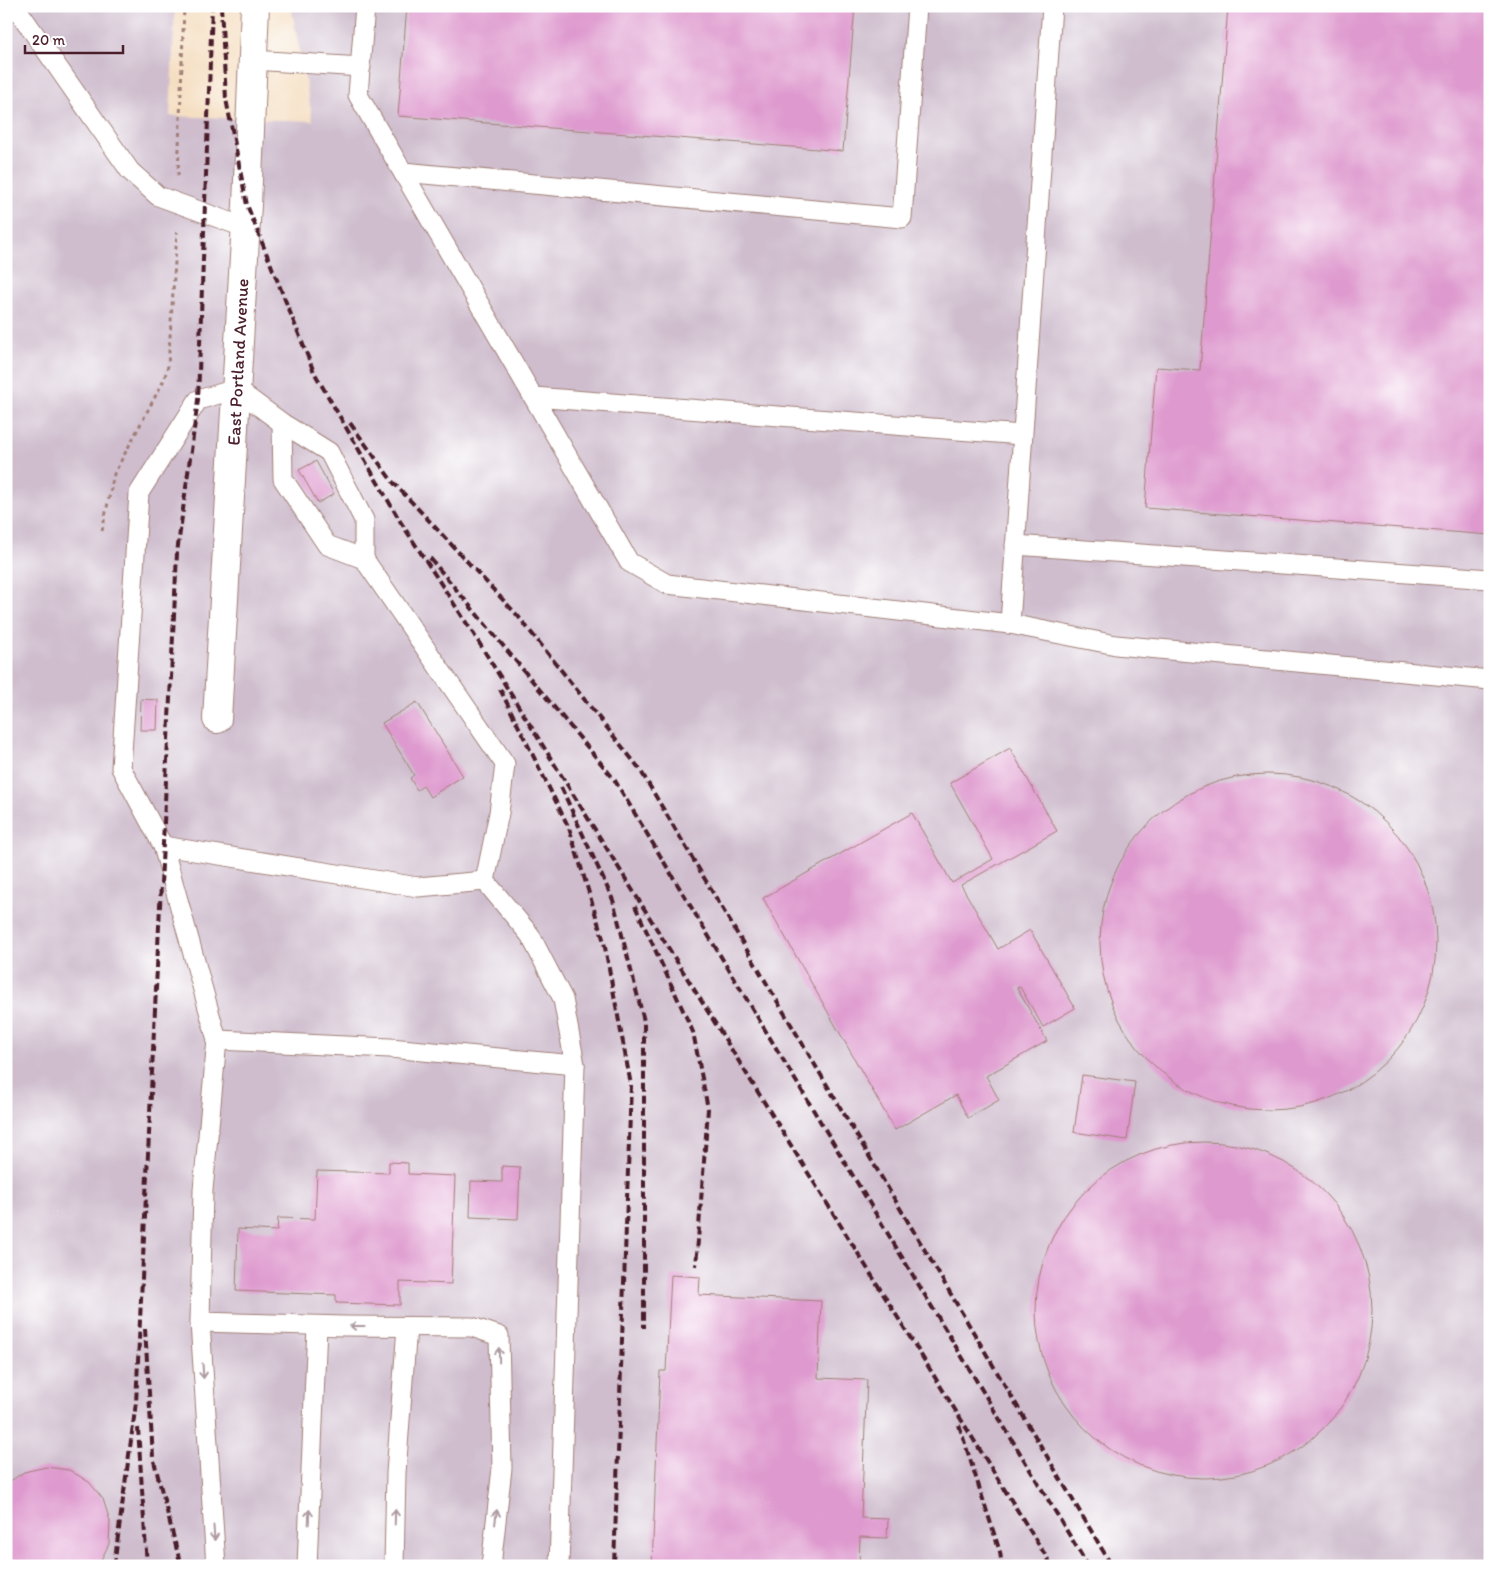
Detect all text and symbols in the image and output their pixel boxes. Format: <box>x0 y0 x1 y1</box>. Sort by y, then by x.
scale bar <box>25 22 122 54</box>
text: 20 m <box>32 31 66 49</box>
street label: East Portland Avenue <box>223 278 253 446</box>
one-way arrow <box>350 1321 366 1331</box>
one-way arrow <box>494 1347 504 1364</box>
one-way arrow <box>198 1362 207 1378</box>
one-way arrow <box>304 1509 314 1526</box>
one-way arrow <box>390 1509 400 1526</box>
one-way arrow <box>491 1510 501 1526</box>
one-way arrow <box>209 1524 218 1540</box>

